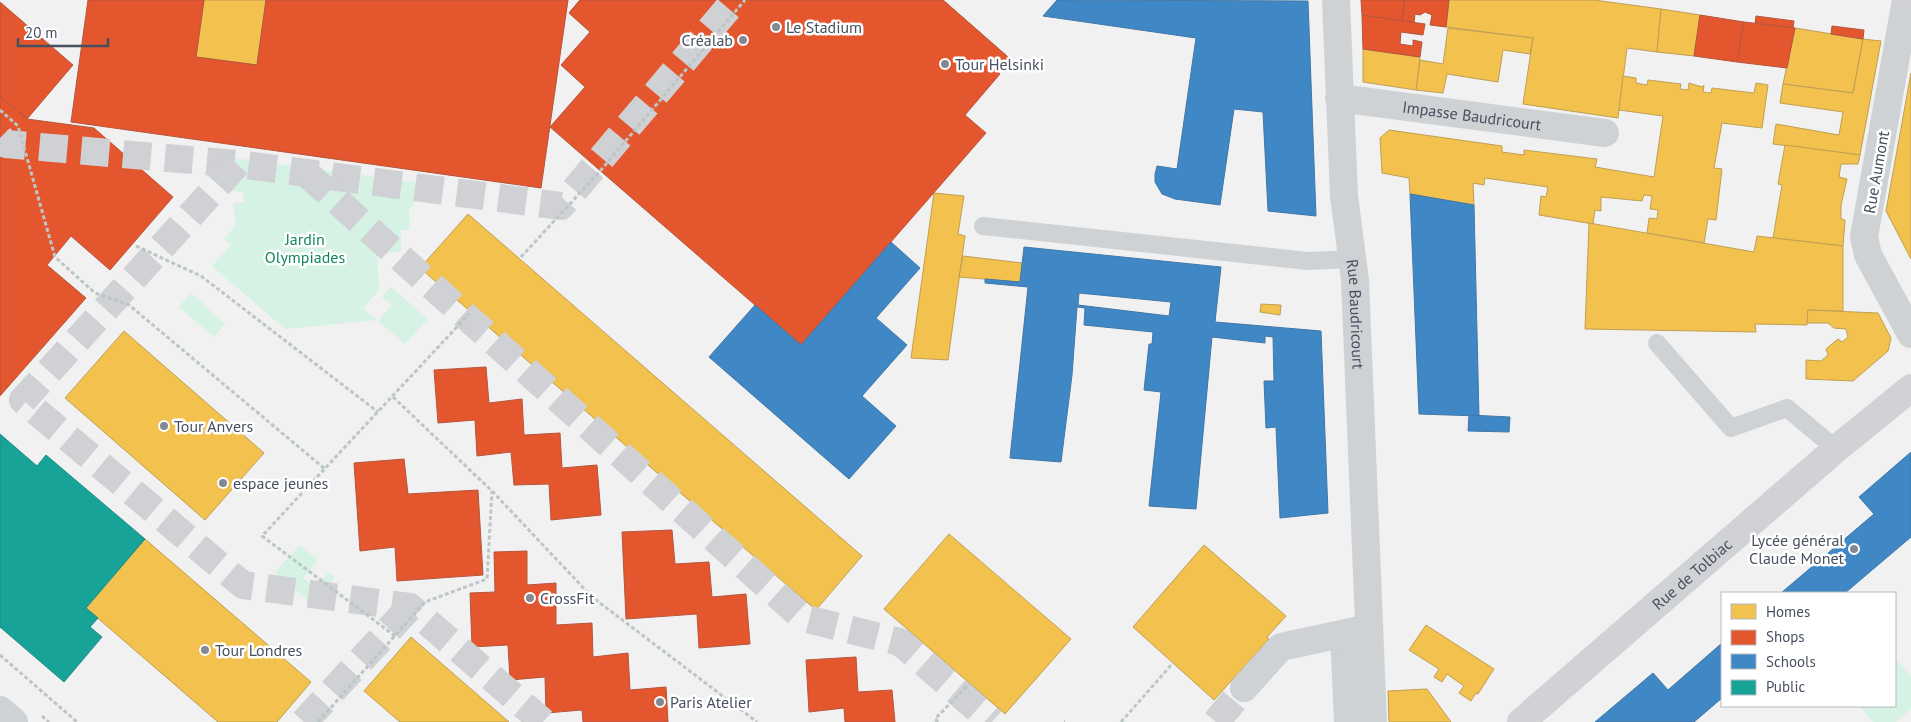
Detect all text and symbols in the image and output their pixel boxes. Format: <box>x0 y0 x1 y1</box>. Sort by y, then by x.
scale bar <box>18 15 108 47</box>
place label: Le Stadium <box>786 17 862 37</box>
marker: Le Stadium <box>770 21 782 33</box>
text: 20 m <box>25 23 58 42</box>
place label: Créalab <box>681 30 733 50</box>
marker: Créalab <box>737 34 749 46</box>
place label: Tour Helsinki <box>955 54 1044 74</box>
marker: Tour Helsinki <box>939 58 951 70</box>
street label: Impasse Baudricourt <box>1401 96 1543 135</box>
street label: Rue Aumont <box>1859 129 1893 215</box>
park label: Jardin Olympiades <box>265 229 345 267</box>
street label: Rue Baudricourt <box>1342 258 1369 370</box>
place label: Tour Anvers <box>174 416 253 436</box>
marker: Tour Anvers <box>158 420 170 432</box>
place label: espace jeunes <box>233 473 329 493</box>
marker: espace jeunes <box>217 477 229 489</box>
place label: Lycée général Claude Monet <box>1749 530 1845 568</box>
street label: Rue de Tolbiac <box>1648 534 1736 614</box>
marker: Lycée général Claude Monet <box>1848 543 1860 555</box>
place label: CrossFit <box>540 588 595 608</box>
marker: CrossFit <box>524 592 536 604</box>
legend <box>1721 592 1896 707</box>
text: Homes <box>1766 602 1810 621</box>
text: Shops <box>1766 627 1805 646</box>
place label: Tour Londres <box>215 640 303 660</box>
marker: Tour Londres <box>199 644 211 656</box>
text: Schools <box>1766 652 1816 671</box>
text: Public <box>1766 677 1805 696</box>
place label: Paris Atelier <box>670 692 752 712</box>
marker: Paris Atelier <box>654 696 666 708</box>

